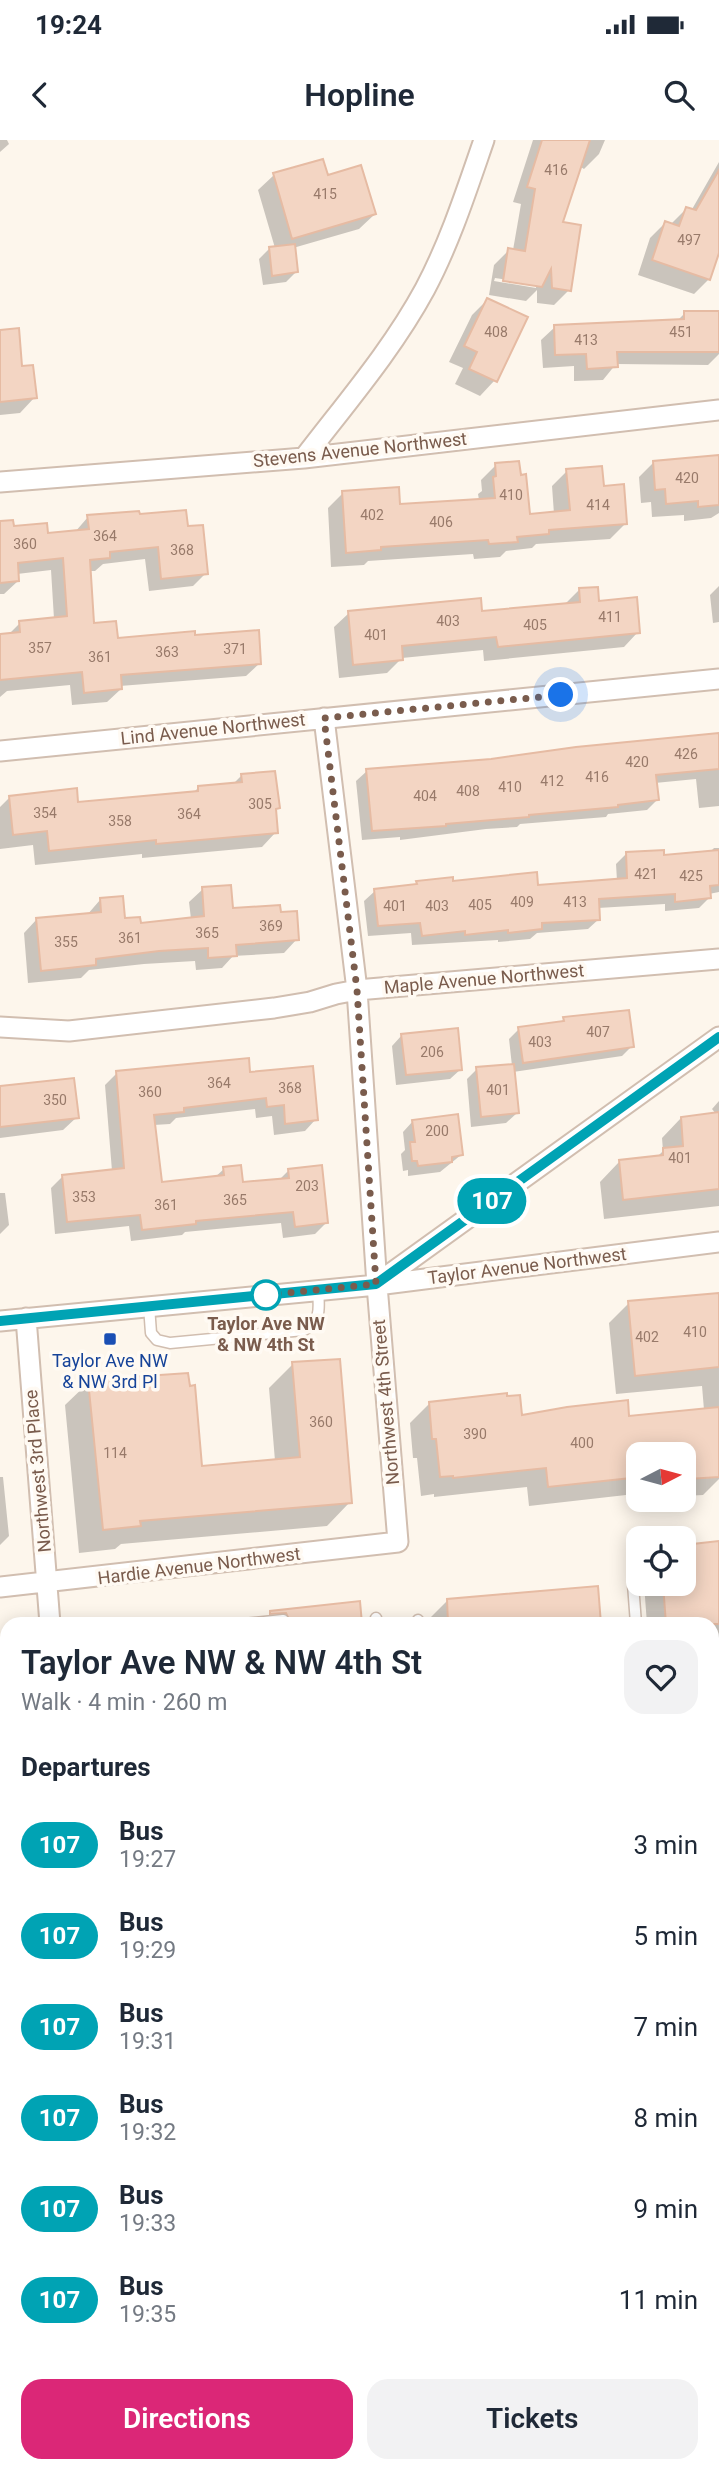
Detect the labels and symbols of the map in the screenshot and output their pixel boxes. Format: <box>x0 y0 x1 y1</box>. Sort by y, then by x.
house number: 416 <box>544 162 568 178</box>
house number: 415 <box>313 186 337 202</box>
house number: 497 <box>677 232 701 248</box>
house number: 408 <box>484 324 508 340</box>
house number: 451 <box>669 324 693 340</box>
house number: 413 <box>574 332 598 348</box>
street label: Stevens Avenue Northwest <box>252 428 468 471</box>
house number: 420 <box>675 470 699 486</box>
house number: 410 <box>499 487 523 503</box>
house number: 414 <box>586 497 610 513</box>
house number: 402 <box>360 507 384 523</box>
house number: 406 <box>429 514 453 530</box>
house number: 364 <box>93 528 117 544</box>
house number: 360 <box>13 536 37 552</box>
house number: 368 <box>170 542 194 558</box>
house number: 411 <box>598 609 622 625</box>
house number: 403 <box>436 613 460 629</box>
house number: 405 <box>523 617 547 633</box>
house number: 401 <box>364 627 388 643</box>
house number: 357 <box>28 640 52 656</box>
house number: 371 <box>223 641 247 657</box>
house number: 363 <box>155 644 179 660</box>
house number: 361 <box>88 649 112 665</box>
your location <box>543 677 578 712</box>
street label: Lind Avenue Northwest <box>120 708 306 749</box>
house number: 426 <box>674 746 698 762</box>
house number: 420 <box>625 754 649 770</box>
house number: 416 <box>585 769 609 785</box>
house number: 412 <box>540 773 564 789</box>
house number: 410 <box>498 779 522 795</box>
house number: 408 <box>456 783 480 799</box>
house number: 404 <box>413 788 437 804</box>
house number: 305 <box>248 796 272 812</box>
house number: 354 <box>33 805 57 821</box>
house number: 364 <box>177 806 201 822</box>
house number: 358 <box>108 813 132 829</box>
house number: 421 <box>634 866 658 882</box>
house number: 425 <box>679 868 703 884</box>
house number: 409 <box>510 894 534 910</box>
house number: 413 <box>563 894 587 910</box>
house number: 405 <box>468 897 492 913</box>
house number: 401 <box>383 898 407 914</box>
house number: 403 <box>425 898 449 914</box>
house number: 369 <box>259 918 283 934</box>
house number: 365 <box>195 925 219 941</box>
house number: 361 <box>118 930 142 946</box>
house number: 355 <box>54 934 78 950</box>
street label: Maple Avenue Northwest <box>383 959 585 998</box>
house number: 407 <box>586 1024 610 1040</box>
house number: 403 <box>528 1034 552 1050</box>
house number: 206 <box>420 1044 444 1060</box>
house number: 364 <box>207 1075 231 1091</box>
house number: 368 <box>278 1080 302 1096</box>
house number: 401 <box>486 1082 510 1098</box>
house number: 360 <box>138 1084 162 1100</box>
house number: 350 <box>43 1092 67 1108</box>
house number: 200 <box>425 1123 449 1139</box>
house number: 401 <box>668 1150 692 1166</box>
house number: 203 <box>295 1178 319 1194</box>
line badge: 107 <box>452 1178 532 1224</box>
house number: 353 <box>72 1189 96 1205</box>
house number: 365 <box>223 1192 247 1208</box>
house number: 361 <box>154 1197 178 1213</box>
street label: Taylor Avenue Northwest <box>426 1243 628 1288</box>
marker: Taylor Ave NW & NW 4th St <box>251 1280 281 1310</box>
place label: Taylor Ave NW & NW 4th St <box>207 1313 325 1355</box>
street label: Northwest 4th Street <box>368 1318 403 1486</box>
house number: 410 <box>683 1324 707 1340</box>
house number: 402 <box>635 1329 659 1345</box>
marker: Taylor Ave NW & NW 3rd Pl <box>102 1331 118 1347</box>
place label: Taylor Ave NW & NW 3rd Pl <box>52 1350 168 1392</box>
street label: Northwest 3rd Place <box>20 1389 55 1553</box>
house number: 360 <box>309 1414 333 1430</box>
house number: 390 <box>463 1426 487 1442</box>
house number: 400 <box>570 1435 594 1451</box>
north arrow <box>626 1442 696 1512</box>
house number: 114 <box>103 1445 127 1461</box>
street label: Hardie Avenue Northwest <box>96 1543 302 1588</box>

